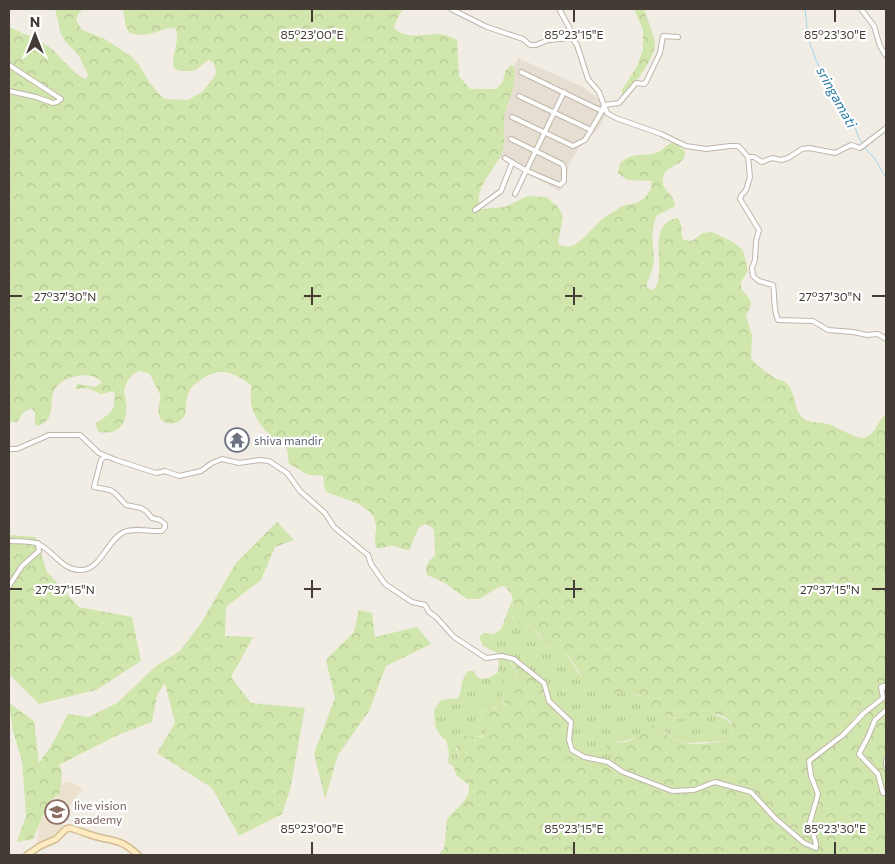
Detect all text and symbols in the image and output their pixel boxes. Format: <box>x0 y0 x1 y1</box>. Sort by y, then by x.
north arrow <box>10 10 60 60</box>
text: N <box>30 13 40 30</box>
text: 85°23'00"E <box>281 27 344 41</box>
text: 85°23'15"E <box>544 27 604 41</box>
text: 85°23'30"E <box>804 27 866 41</box>
water label: sringamati <box>813 63 861 131</box>
text: 27°37'30"N <box>34 289 96 303</box>
text: 27°37'30"N <box>799 289 861 303</box>
temple icon: shiva mandir <box>224 427 250 453</box>
place label: shiva mandir <box>254 433 323 447</box>
text: 27°37'15"N <box>35 582 95 596</box>
text: 27°37'15"N <box>800 582 860 596</box>
place label: live vision academy <box>74 798 127 826</box>
school or university icon: live vision academy <box>44 799 70 825</box>
text: 85°23'00"E <box>281 821 344 835</box>
text: 85°23'15"E <box>544 821 604 835</box>
text: 85°23'30"E <box>804 821 866 835</box>

